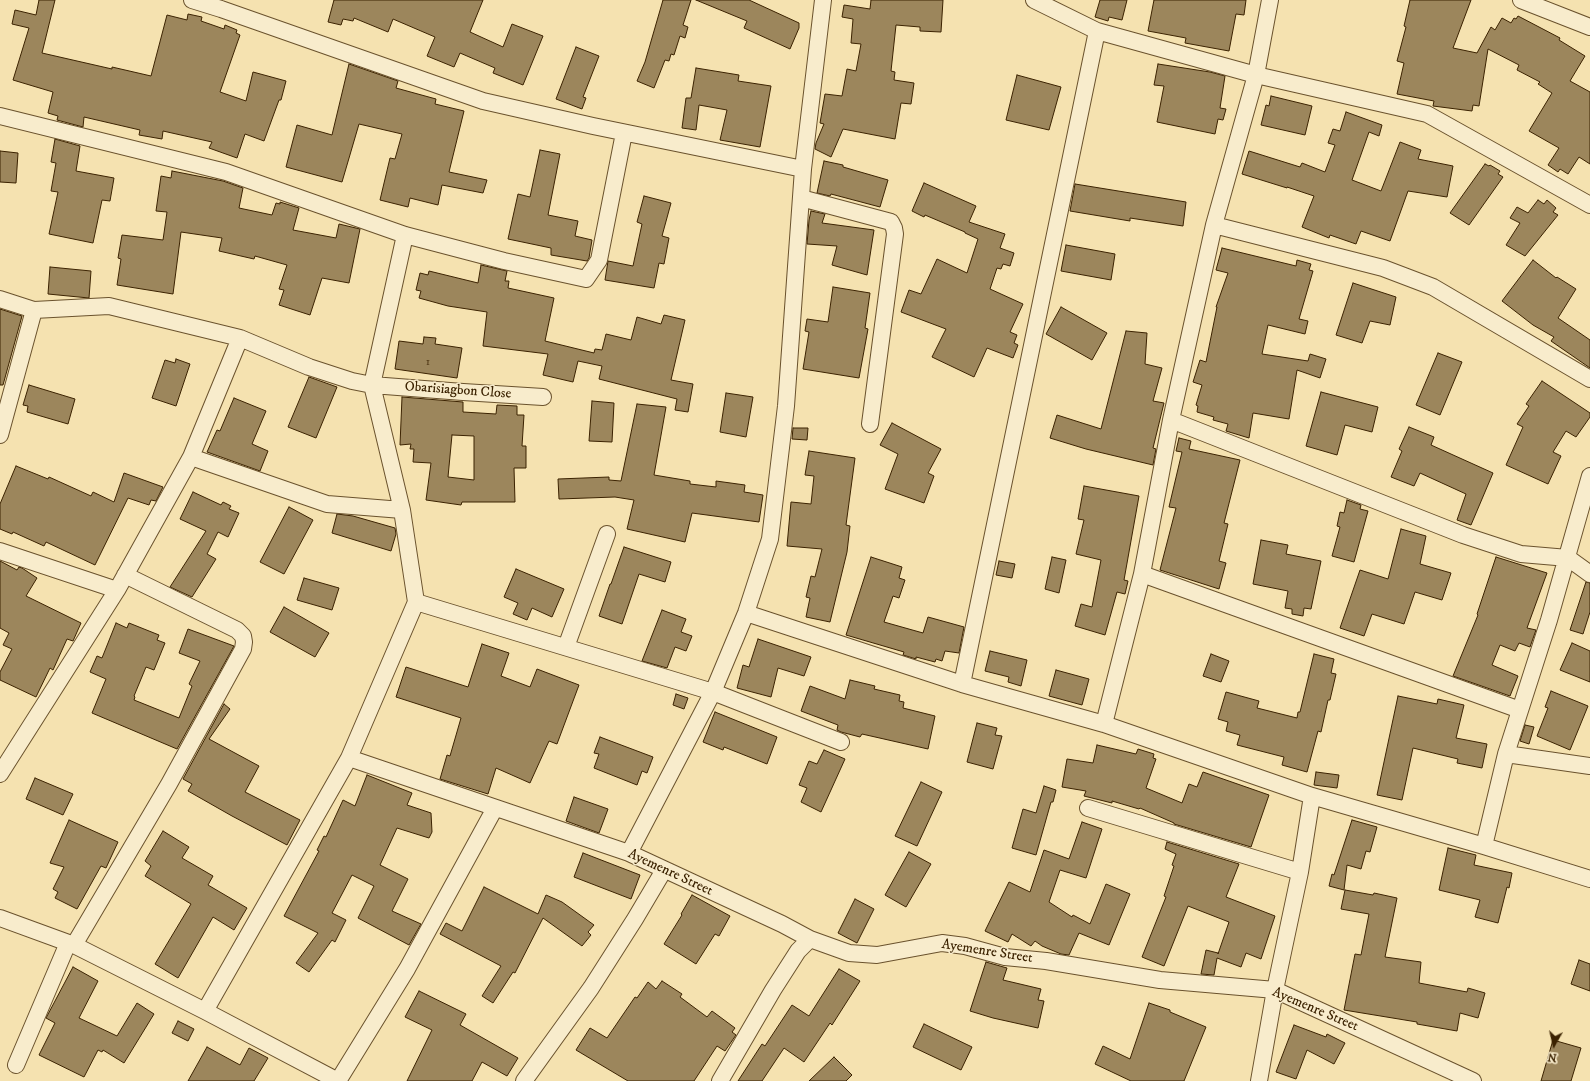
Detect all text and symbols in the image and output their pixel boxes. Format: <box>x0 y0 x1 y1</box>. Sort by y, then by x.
house number: 1 <box>426 356 430 370</box>
street label: Obarisiagbon Close <box>404 379 512 403</box>
street label: Ayemenre Street <box>625 846 715 900</box>
street label: Ayemenre Street <box>940 937 1034 967</box>
street label: Ayemenre Street <box>1269 984 1361 1036</box>
north arrow <box>1534 1025 1574 1065</box>
text: N <box>1547 1049 1558 1064</box>

